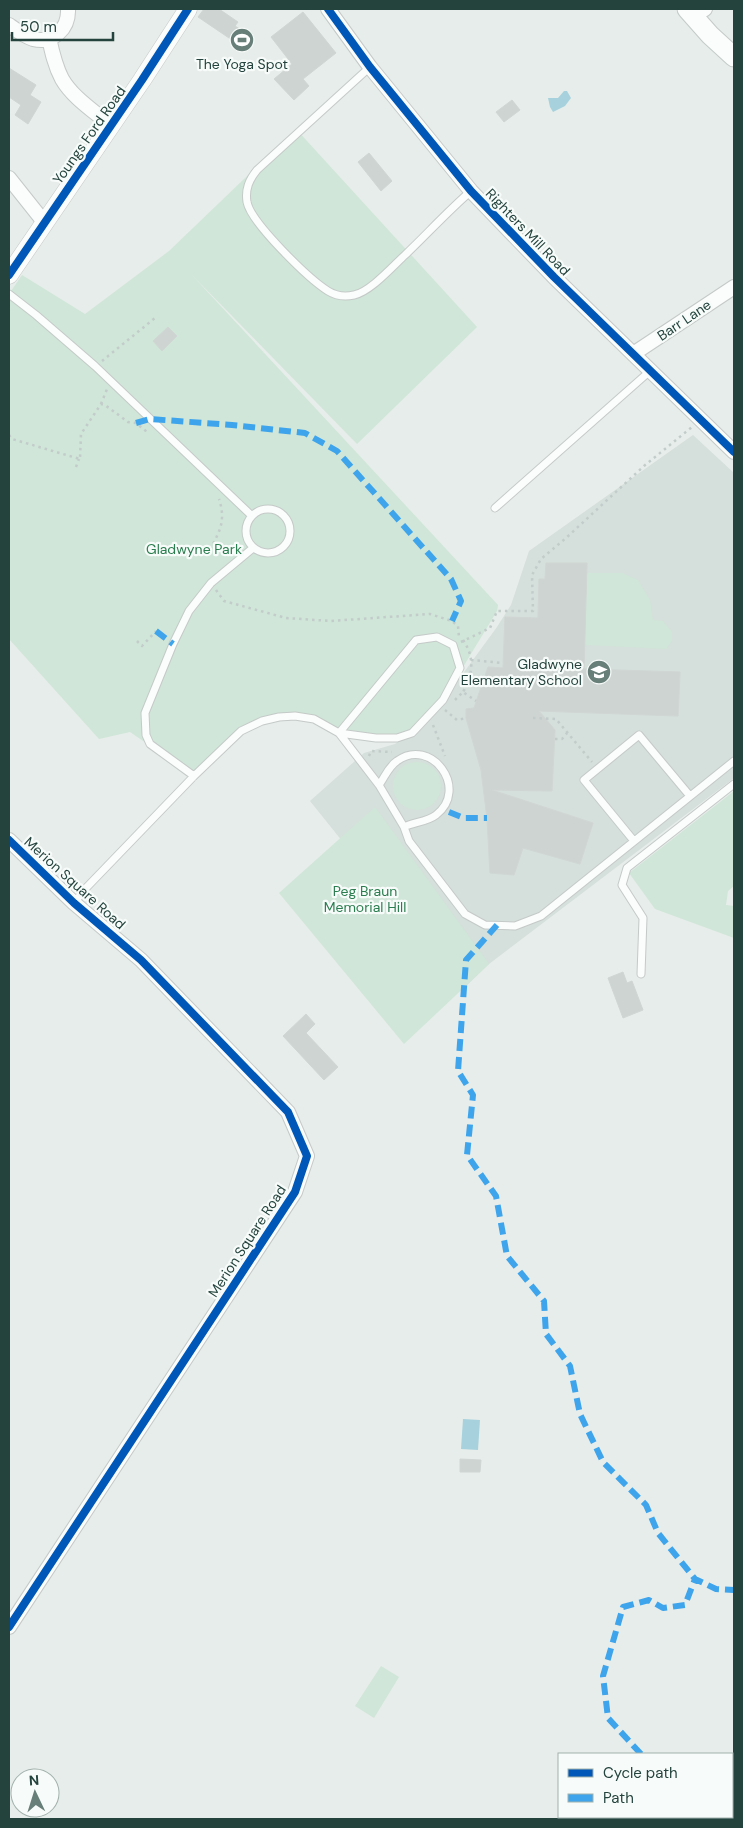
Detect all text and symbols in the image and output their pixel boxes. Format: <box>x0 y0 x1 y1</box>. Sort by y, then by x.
scale bar <box>12 10 114 42</box>
text: 50 m <box>20 17 57 37</box>
sports icon: The Yoga Spot <box>229 27 255 53</box>
place label: The Yoga Spot <box>196 55 288 73</box>
street label: Youngs Ford Road <box>49 83 129 187</box>
street label: Righters Mill Road <box>482 185 574 279</box>
street label: Barr Lane <box>654 295 714 345</box>
park label: Gladwyne Park <box>146 540 242 558</box>
place label: Gladwyne Elementary School <box>461 655 582 689</box>
school or university icon: Gladwyne Elementary School <box>586 659 612 685</box>
street label: Merion Square Road <box>21 833 129 933</box>
park label: Peg Braun Memorial Hill <box>324 882 406 916</box>
street label: Merion Square Road <box>204 1182 290 1300</box>
legend <box>558 1753 733 1818</box>
text: Cycle path <box>603 1763 678 1783</box>
north arrow <box>10 1768 60 1818</box>
text: N <box>28 1771 40 1789</box>
text: Path <box>603 1788 634 1808</box>

